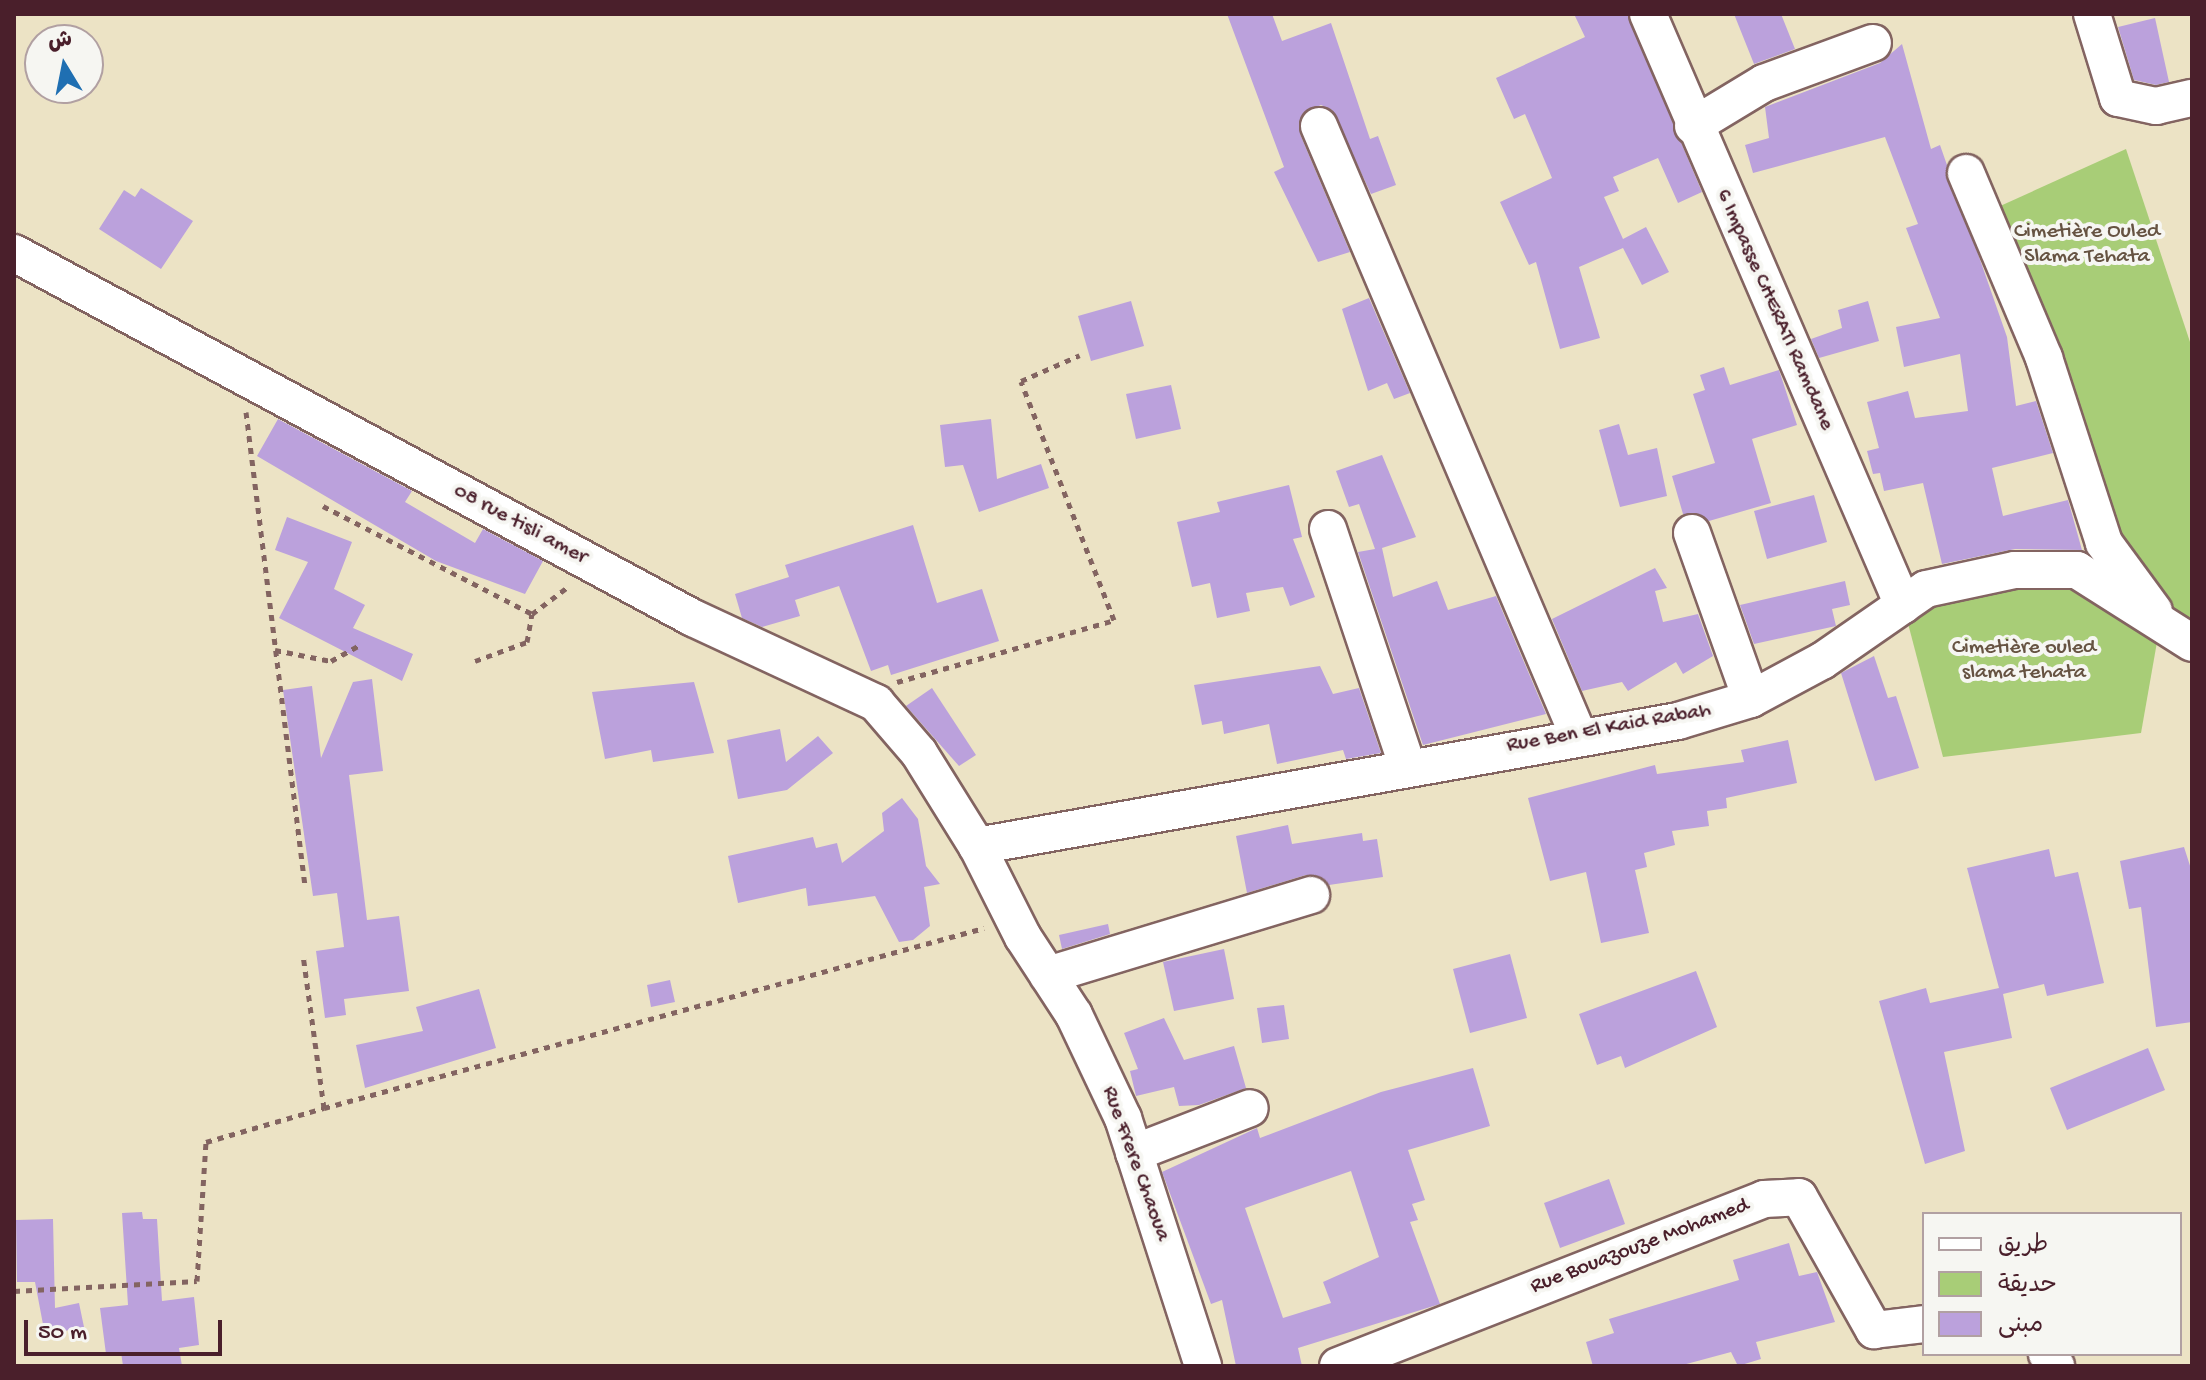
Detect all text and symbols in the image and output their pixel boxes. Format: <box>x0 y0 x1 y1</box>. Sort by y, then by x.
north arrow <box>24 24 104 104</box>
text: ش <box>46 27 74 57</box>
street label: 6 Impasse CHERATI Ramdane <box>1709 185 1839 435</box>
park label: Cimetière Ouled Slama Tehata <box>2014 219 2160 270</box>
street label: 08 rue tisli amer <box>448 479 592 571</box>
park label: Cimetière ouled slama tehata <box>1952 635 2096 686</box>
street label: Rue Ben El Kaid Rabah <box>1505 698 1713 760</box>
street label: Rue Frere Chaoua <box>1095 1083 1175 1245</box>
street label: Rue Bouazouze Mohamed <box>1527 1193 1753 1301</box>
legend <box>1922 1212 2182 1356</box>
text: طريق <box>1998 1232 2048 1261</box>
text: حديقة <box>1998 1272 2057 1301</box>
scale bar <box>28 1304 226 1354</box>
text: مبنى <box>1998 1312 2043 1341</box>
text: 50 m <box>38 1319 87 1348</box>

